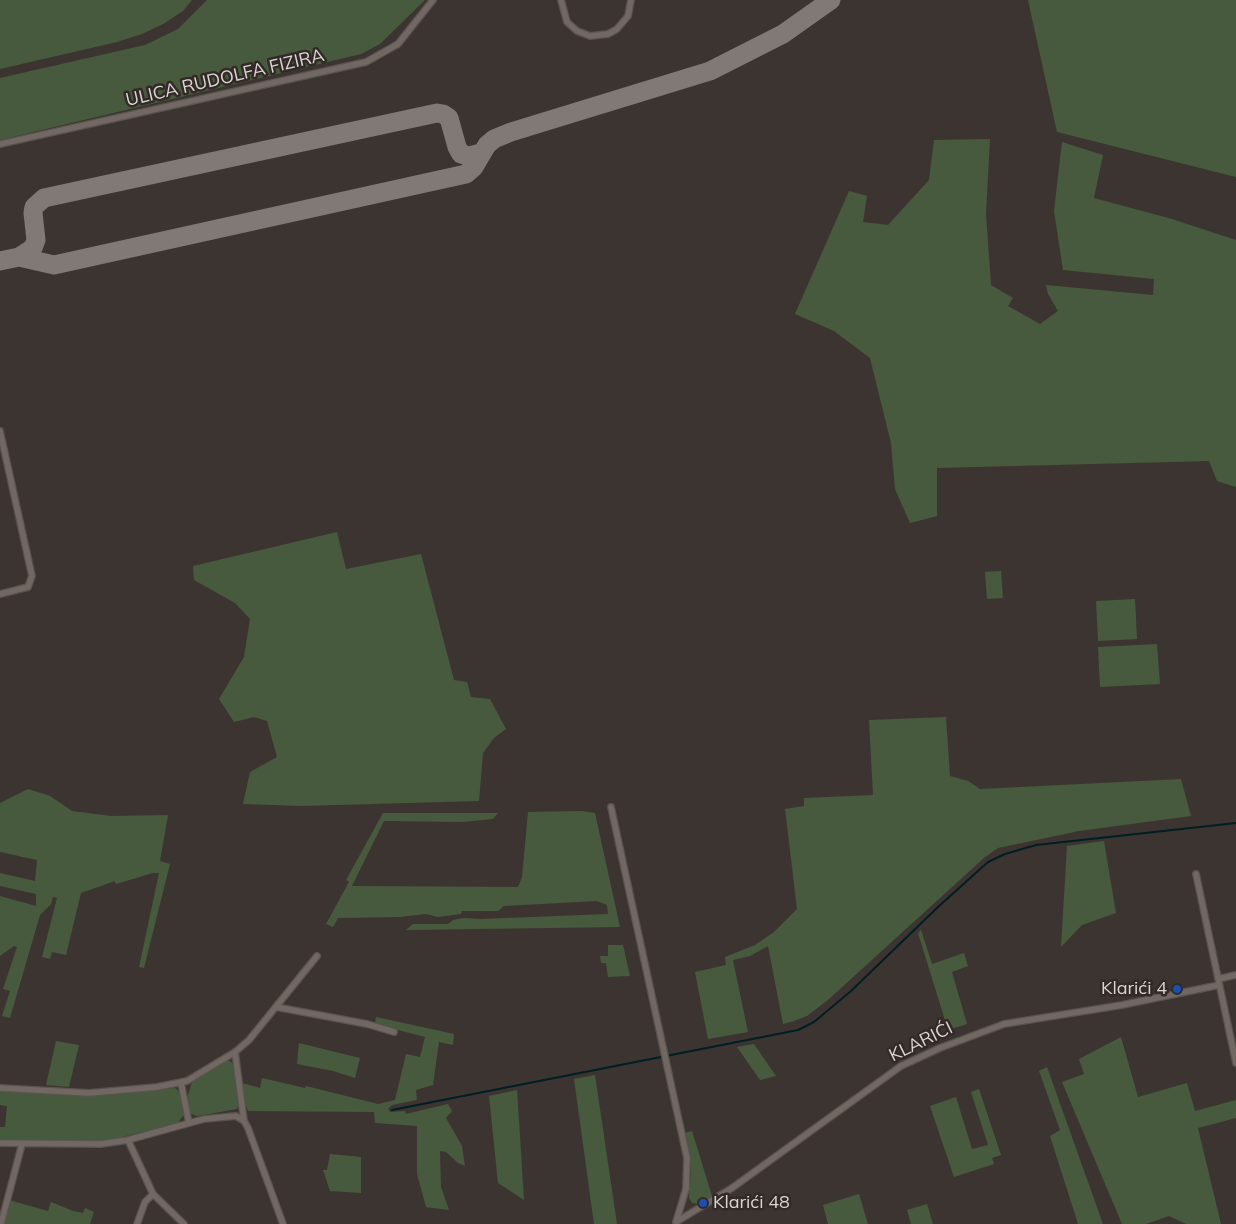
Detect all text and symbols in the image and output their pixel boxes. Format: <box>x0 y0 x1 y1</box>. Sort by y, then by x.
street label: ULICA RUDOLFA FIZIRA <box>124 45 326 111</box>
place label: Klarići 4 <box>1101 978 1167 1000</box>
marker: Klarići 4 <box>1171 983 1183 995</box>
street label: KLARIĆI <box>886 1017 956 1067</box>
place label: Klarići 48 <box>713 1192 790 1214</box>
marker: Klarići 48 <box>697 1197 709 1209</box>

